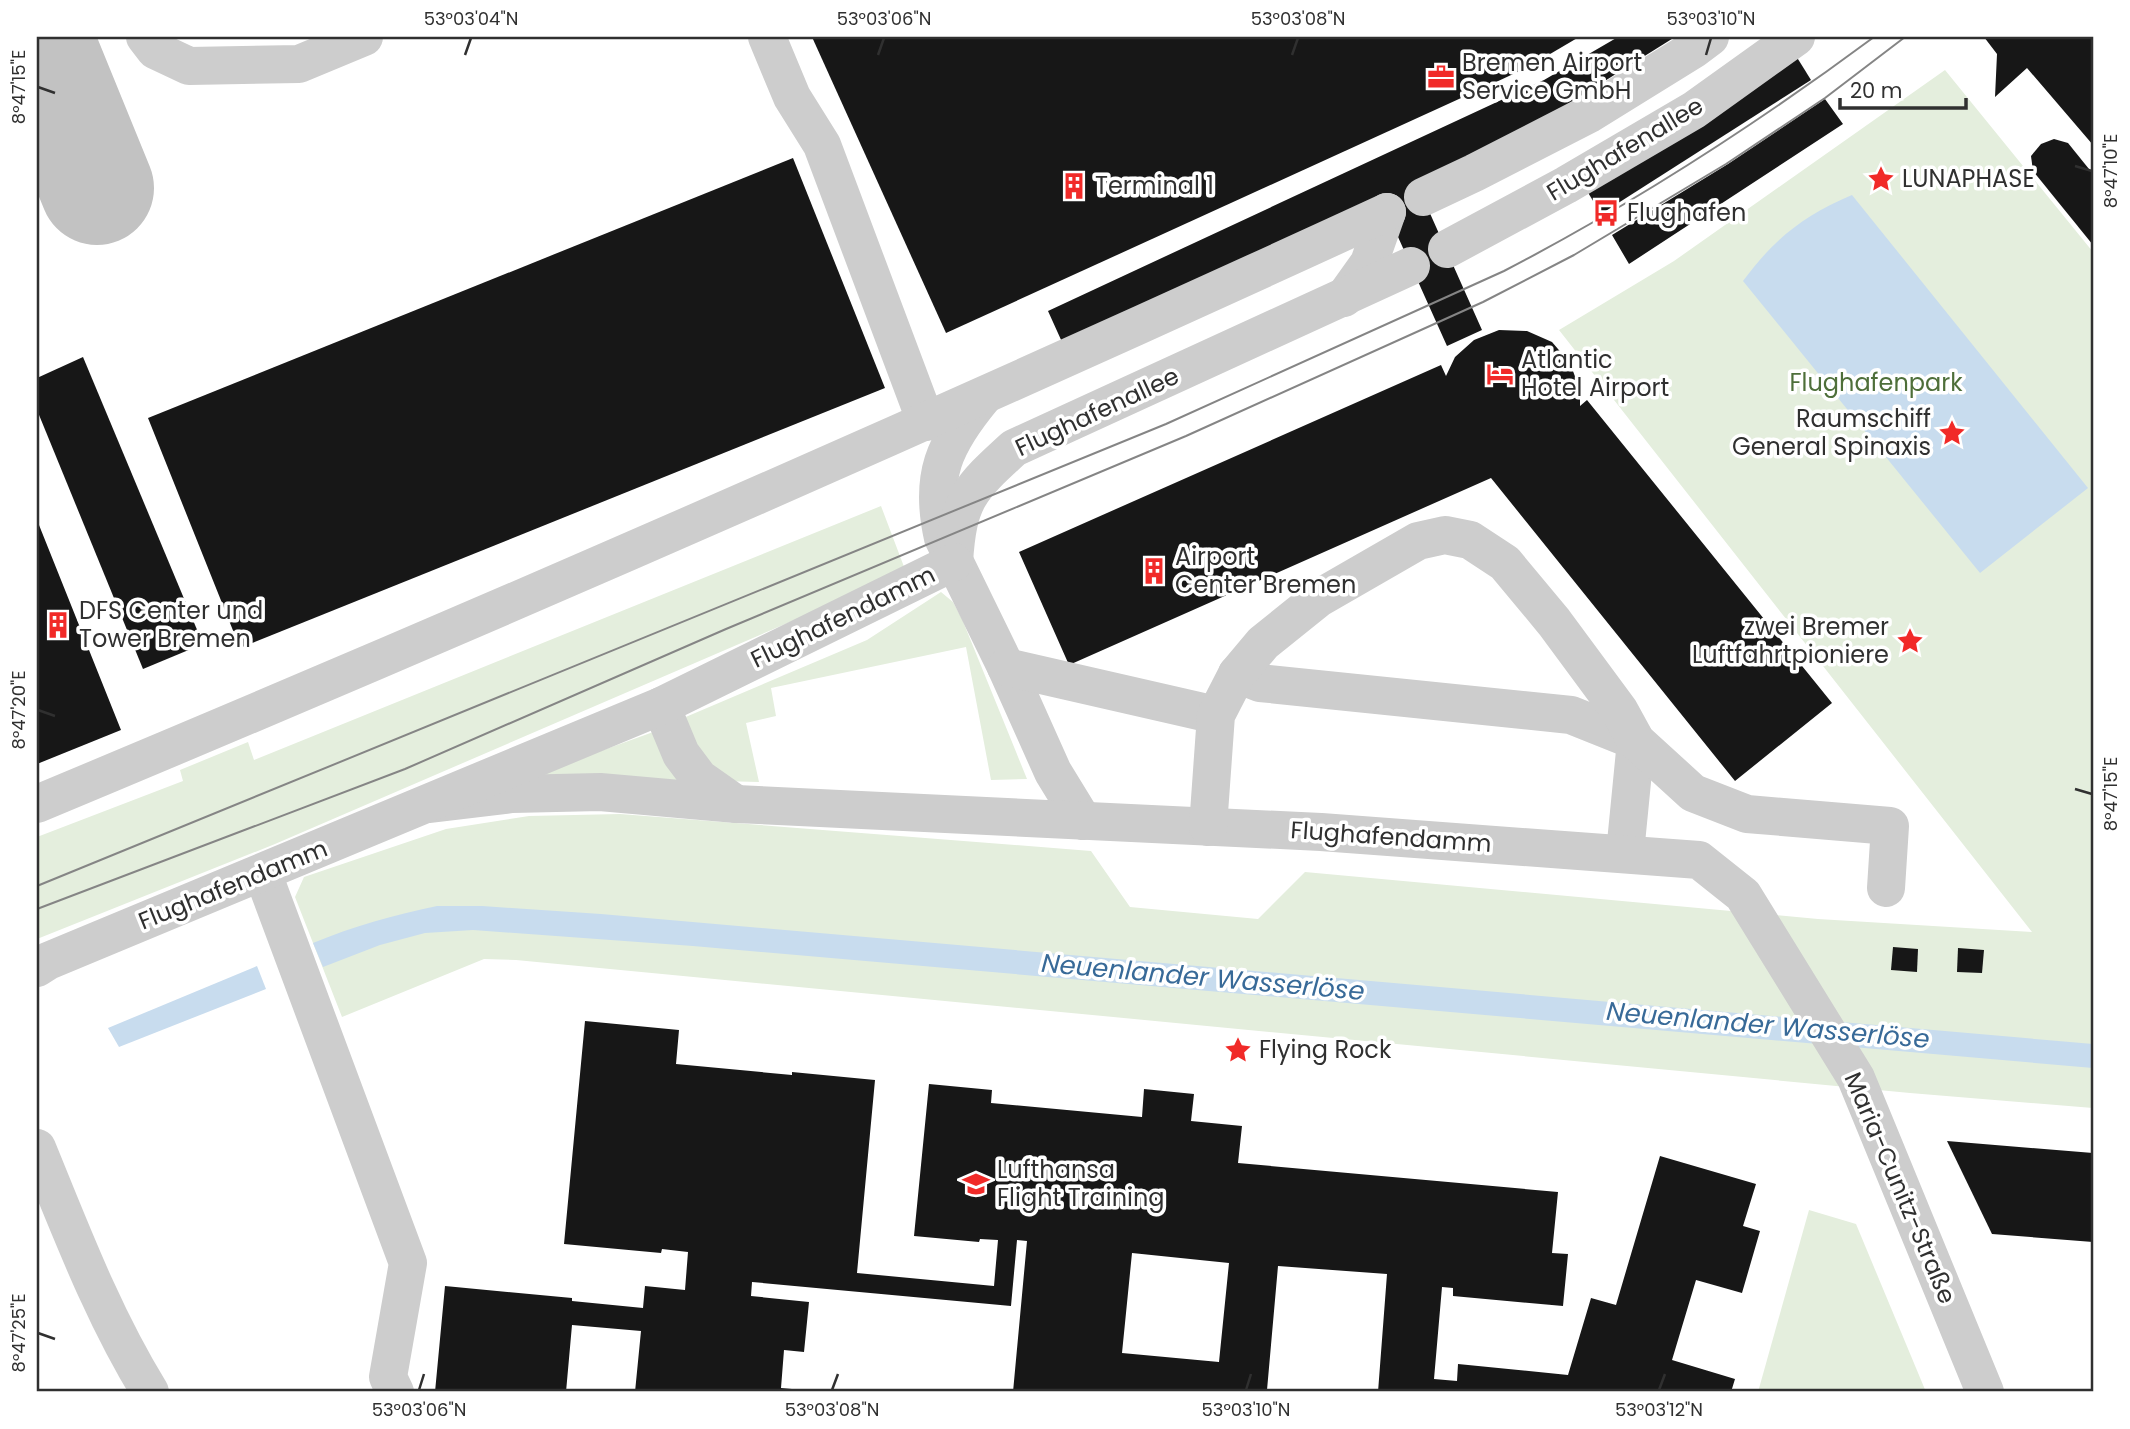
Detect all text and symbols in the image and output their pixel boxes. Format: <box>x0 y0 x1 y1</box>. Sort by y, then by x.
text: 53°03'04"N <box>424 6 518 31</box>
text: 53°03'06"N <box>837 6 931 31</box>
text: 53°03'08"N <box>1251 6 1345 31</box>
text: 53°03'10"N <box>1666 6 1756 31</box>
place label: Bremen Airport Service GmbH <box>1462 46 1642 107</box>
text: 8°47'15"E <box>6 50 31 124</box>
office icon: Bremen Airport Service GmbH <box>1426 62 1456 92</box>
scale bar <box>1840 66 1966 110</box>
text: 20 m <box>1850 76 1903 105</box>
street label: Flughafenallee <box>1540 89 1709 208</box>
text: 8°47'10"E <box>2098 134 2123 208</box>
place label: LUNAPHASE <box>1902 162 2035 195</box>
place icon: LUNAPHASE <box>1866 164 1896 194</box>
place label: Terminal 1 <box>1095 169 1214 202</box>
building icon: Terminal 1 <box>1059 171 1089 201</box>
place label: Flughafen <box>1627 196 1746 229</box>
bus stop icon: Flughafen <box>1591 198 1621 228</box>
place label: Atlantic Hotel Airport <box>1521 343 1669 404</box>
street label: Flughafenallee <box>1010 359 1184 464</box>
hotel icon: Atlantic Hotel Airport <box>1485 359 1515 389</box>
park label: Flughafenpark <box>1789 366 1963 399</box>
place label: Raumschiff General Spinaxis <box>1732 402 1931 463</box>
place icon: Raumschiff General Spinaxis <box>1937 418 1967 448</box>
place label: Airport Center Bremen <box>1175 540 1356 601</box>
building icon: Airport Center Bremen <box>1139 556 1169 586</box>
street label: Flughafendamm <box>745 558 940 675</box>
place label: DFS Center und Tower Bremen <box>79 594 263 655</box>
building icon: DFS Center und Tower Bremen <box>43 610 73 640</box>
place label: zwei Bremer Luftfahrtpioniere <box>1692 610 1889 671</box>
place icon: zwei Bremer Luftfahrtpioniere <box>1895 626 1925 656</box>
text: 8°47'20"E <box>6 671 31 749</box>
text: 8°47'15"E <box>2098 757 2123 831</box>
street label: Flughafendamm <box>1290 813 1493 860</box>
street label: Flughafendamm <box>133 832 332 938</box>
water label: Neuenlander Wasserlöse <box>1040 945 1366 1009</box>
water label: Neuenlander Wasserlöse <box>1605 993 1931 1057</box>
place label: Flying Rock <box>1259 1033 1392 1066</box>
place icon: Flying Rock <box>1223 1035 1253 1065</box>
street label: Maria-Cunitz-Straße <box>1837 1067 1964 1309</box>
place label: Lufthansa Flight Training <box>997 1153 1165 1214</box>
school or university icon: Lufthansa Flight Training <box>961 1169 991 1199</box>
text: 8°47'25"E <box>6 1294 31 1372</box>
text: 53°03'06"N <box>372 1397 466 1422</box>
text: 53°03'08"N <box>785 1397 879 1422</box>
text: 53°03'10"N <box>1201 1397 1291 1422</box>
text: 53°03'12"N <box>1615 1397 1703 1422</box>

